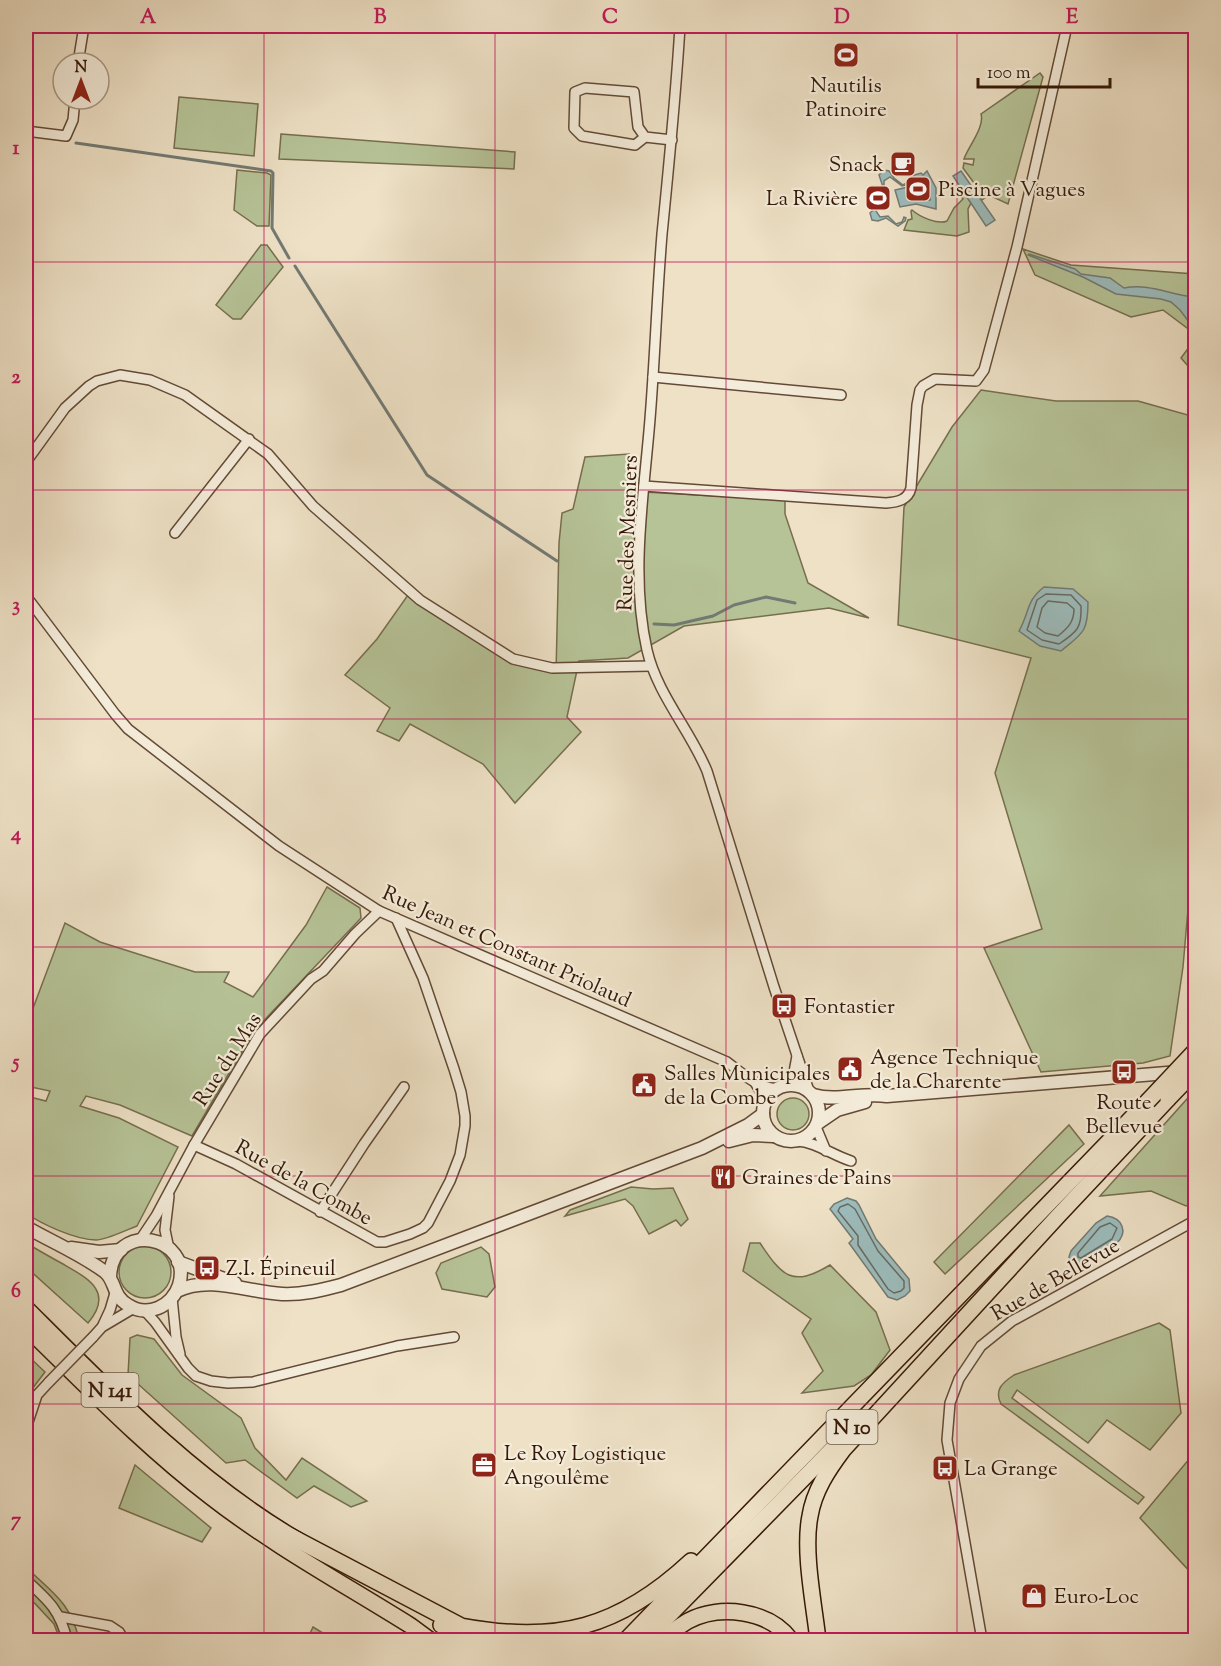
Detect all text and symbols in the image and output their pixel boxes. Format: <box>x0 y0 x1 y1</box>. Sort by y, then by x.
text: A <box>140 4 157 33</box>
text: B <box>374 4 387 33</box>
text: C <box>602 4 618 33</box>
text: D <box>834 4 850 33</box>
text: E <box>1066 4 1079 33</box>
sports icon: Nautilis Patinoire <box>831 40 861 70</box>
north arrow <box>51 51 111 111</box>
scale bar <box>978 51 1110 89</box>
text: N <box>75 57 88 80</box>
text: 100 m <box>987 61 1031 87</box>
place label: Nautilis Patinoire <box>805 72 887 126</box>
text: 1 <box>13 135 20 164</box>
cafe icon: Snack <box>888 149 918 179</box>
place label: Snack <box>829 151 885 181</box>
sports icon: Piscine à Vagues <box>903 174 933 204</box>
place label: Piscine à Vagues <box>938 176 1085 206</box>
sports icon: La Rivière <box>863 183 893 213</box>
place label: La Rivière <box>766 185 858 215</box>
text: 2 <box>11 364 21 393</box>
street label: Rue des Mesniers <box>611 454 647 612</box>
text: 3 <box>12 592 20 621</box>
text: 4 <box>10 821 21 850</box>
street label: Rue Jean et Constant Priolaud <box>377 879 636 1016</box>
bus stop icon: Fontastier <box>769 991 799 1021</box>
place label: Fontastier <box>804 993 895 1023</box>
street label: Rue du Mas <box>187 1007 270 1113</box>
place label: Agence Technique de la Charente <box>870 1044 1039 1098</box>
text: 5 <box>11 1049 20 1078</box>
public building icon: Agence Technique de la Charente <box>835 1054 865 1084</box>
bus stop icon: Route Bellevue <box>1109 1057 1139 1087</box>
place label: Salles Municipales de la Combe <box>664 1060 830 1114</box>
public building icon: Salles Municipales de la Combe <box>629 1070 659 1100</box>
place label: Route Bellevue <box>1086 1089 1162 1143</box>
street label: Rue de la Combe <box>229 1134 377 1234</box>
restaurant icon: Graines de Pains <box>708 1162 738 1192</box>
place label: Graines de Pains <box>742 1164 891 1194</box>
street label: Rue de Bellevue <box>986 1232 1126 1330</box>
bus stop icon: Z.I. Épineuil <box>192 1253 222 1283</box>
place label: Z.I. Épineuil <box>226 1255 336 1285</box>
text: 6 <box>11 1278 21 1307</box>
road number: N 141 <box>82 1373 138 1407</box>
road number: N 10 <box>826 1410 878 1444</box>
place label: Le Roy Logistique Angoulême <box>504 1440 666 1494</box>
office icon: Le Roy Logistique Angoulême <box>469 1450 499 1480</box>
bus stop icon: La Grange <box>930 1453 960 1483</box>
place label: La Grange <box>964 1455 1058 1485</box>
text: 7 <box>11 1507 22 1536</box>
shop icon: Euro-Loc <box>1019 1581 1049 1611</box>
place label: Euro-Loc <box>1054 1583 1139 1613</box>

